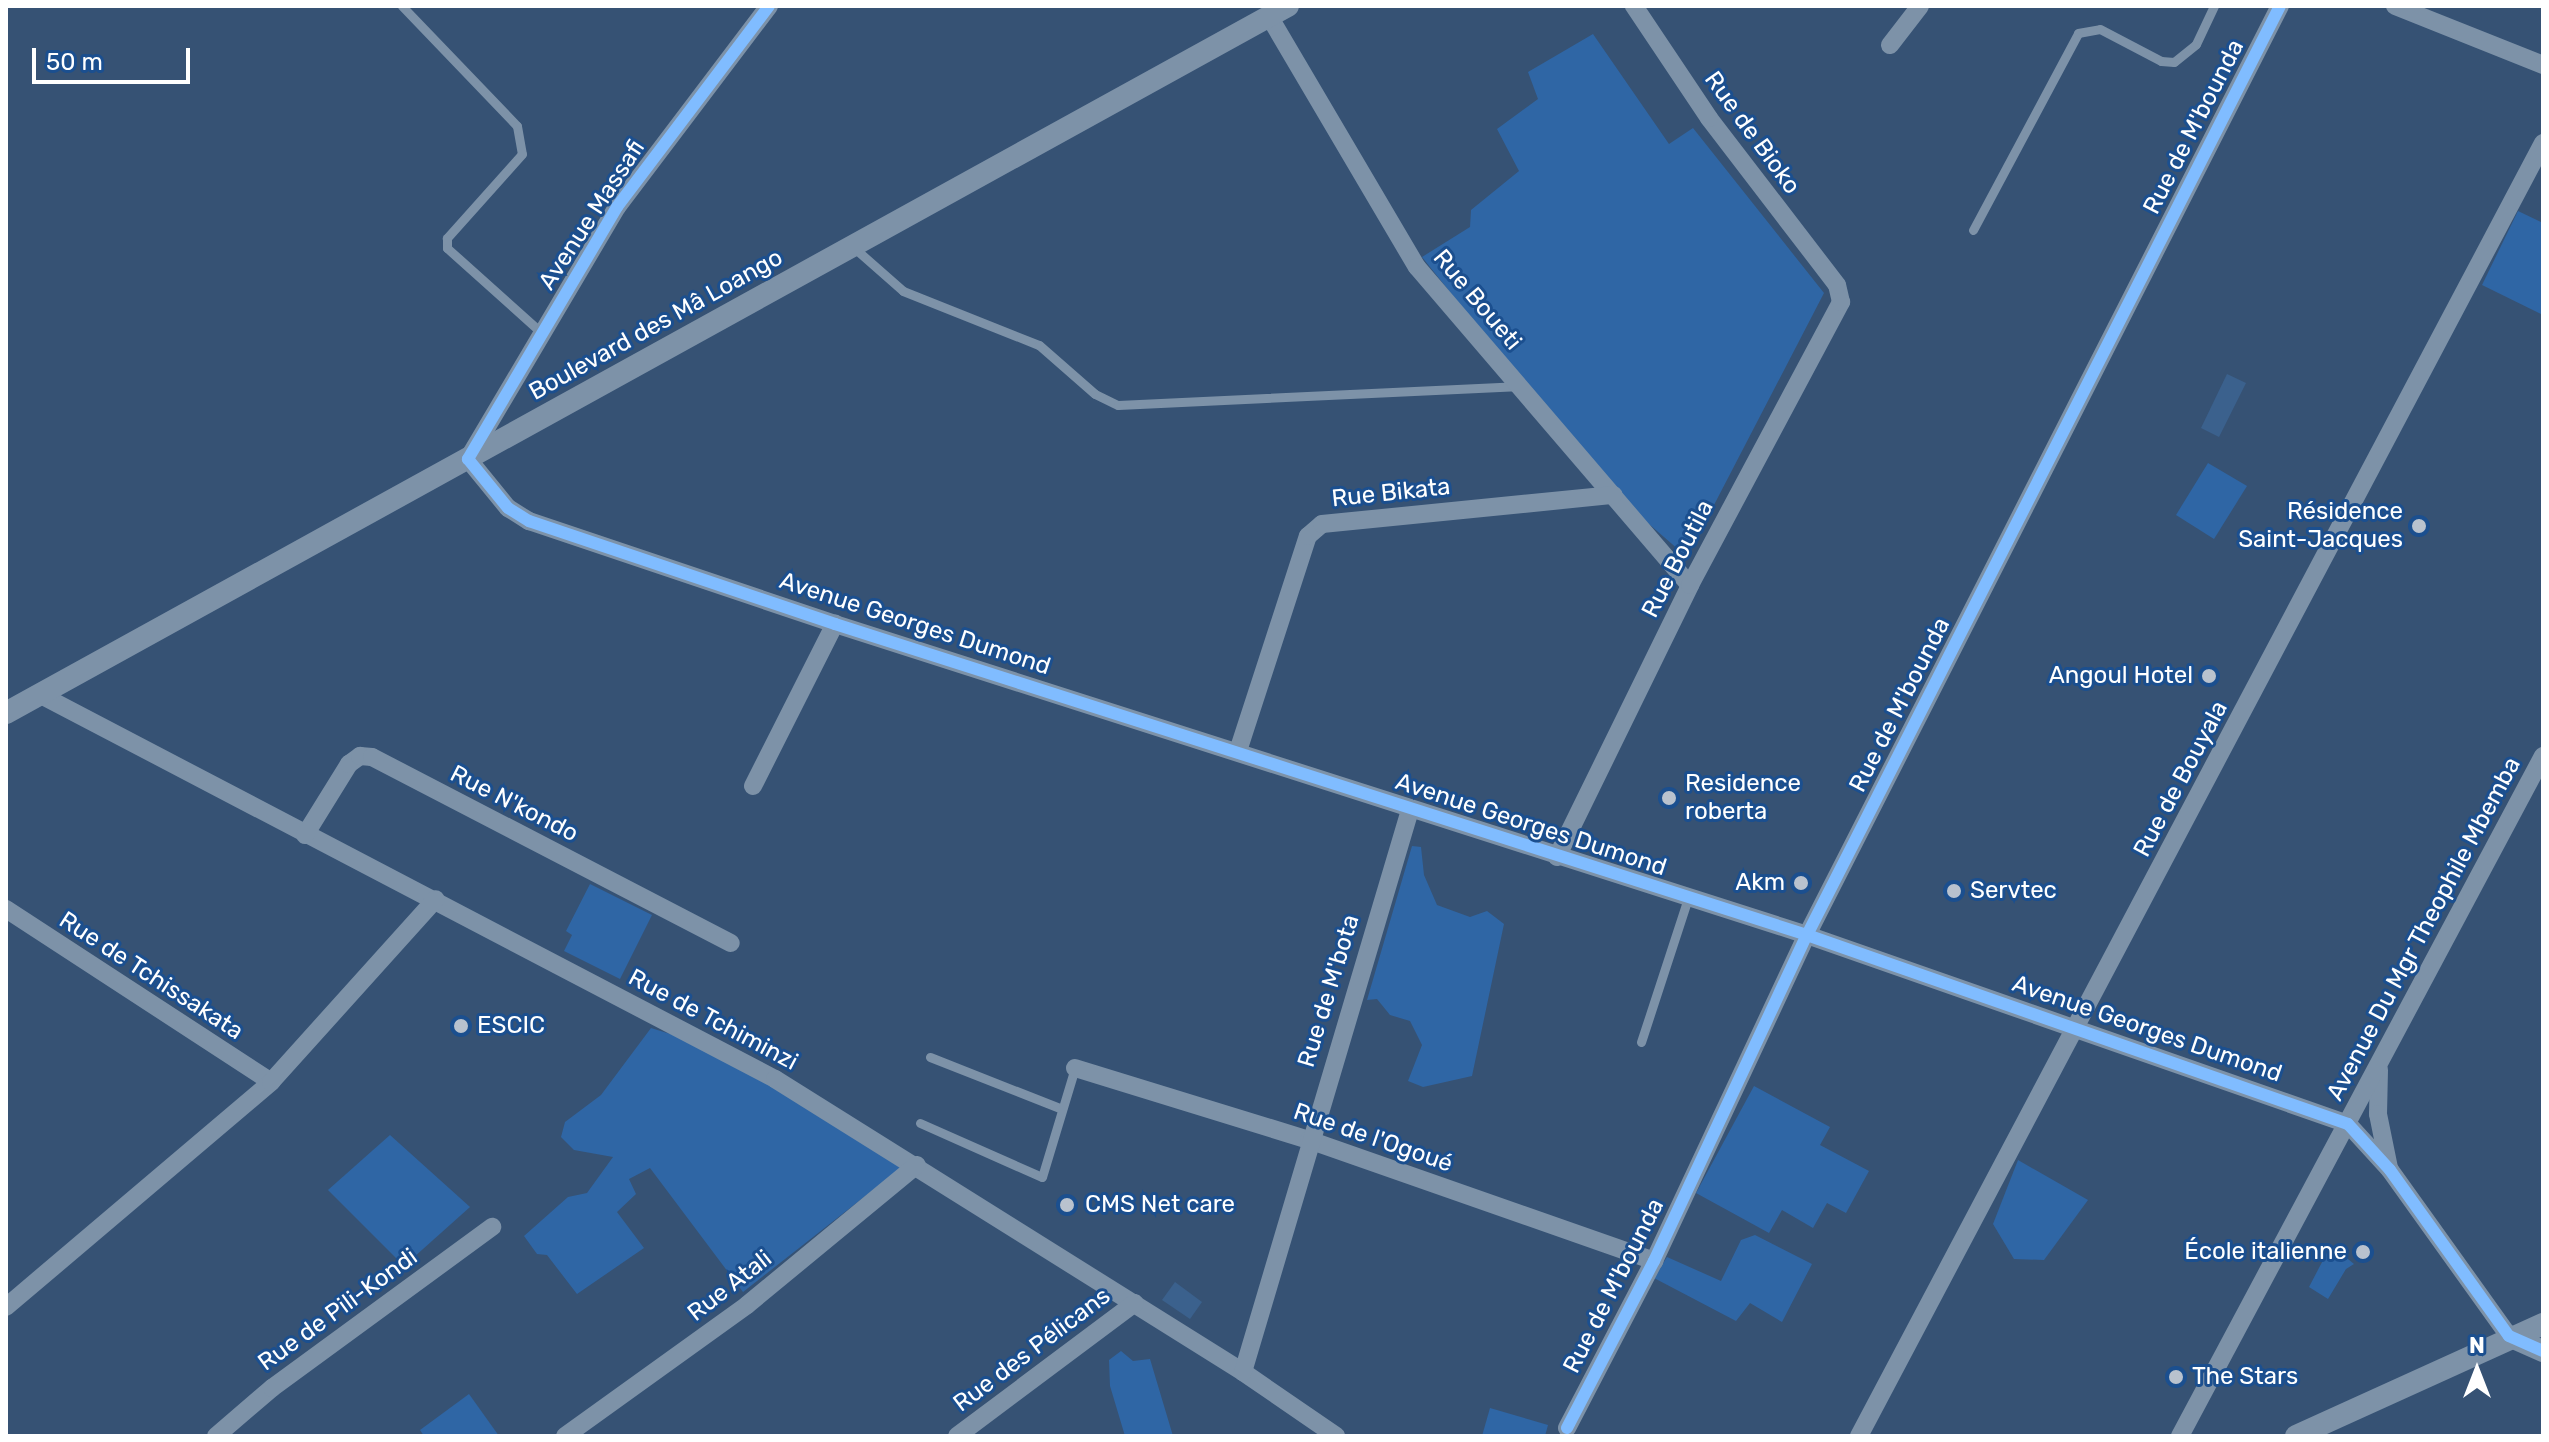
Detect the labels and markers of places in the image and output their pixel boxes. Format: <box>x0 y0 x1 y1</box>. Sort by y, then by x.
place label: Résidence Saint-Jacques <box>2238 498 2403 554</box>
marker: Résidence Saint-Jacques <box>2410 517 2428 535</box>
place label: Angoul Hotel <box>2049 662 2193 690</box>
marker: Angoul Hotel <box>2200 667 2218 685</box>
place label: Residence roberta <box>1685 770 1801 826</box>
marker: Residence roberta <box>1660 789 1678 807</box>
place label: Akm <box>1735 869 1785 897</box>
marker: Akm <box>1792 874 1810 892</box>
place label: Servtec <box>1970 877 2057 905</box>
marker: Servtec <box>1945 882 1963 900</box>
place label: ESCIC <box>477 1012 545 1040</box>
marker: ESCIC <box>452 1017 470 1035</box>
place label: CMS Net care <box>1085 1191 1235 1219</box>
marker: CMS Net care <box>1056 1194 1078 1216</box>
place label: École italienne <box>2184 1238 2347 1266</box>
marker: École italienne <box>2354 1243 2372 1261</box>
place label: The Stars <box>2192 1363 2298 1391</box>
marker: The Stars <box>2167 1368 2185 1386</box>

